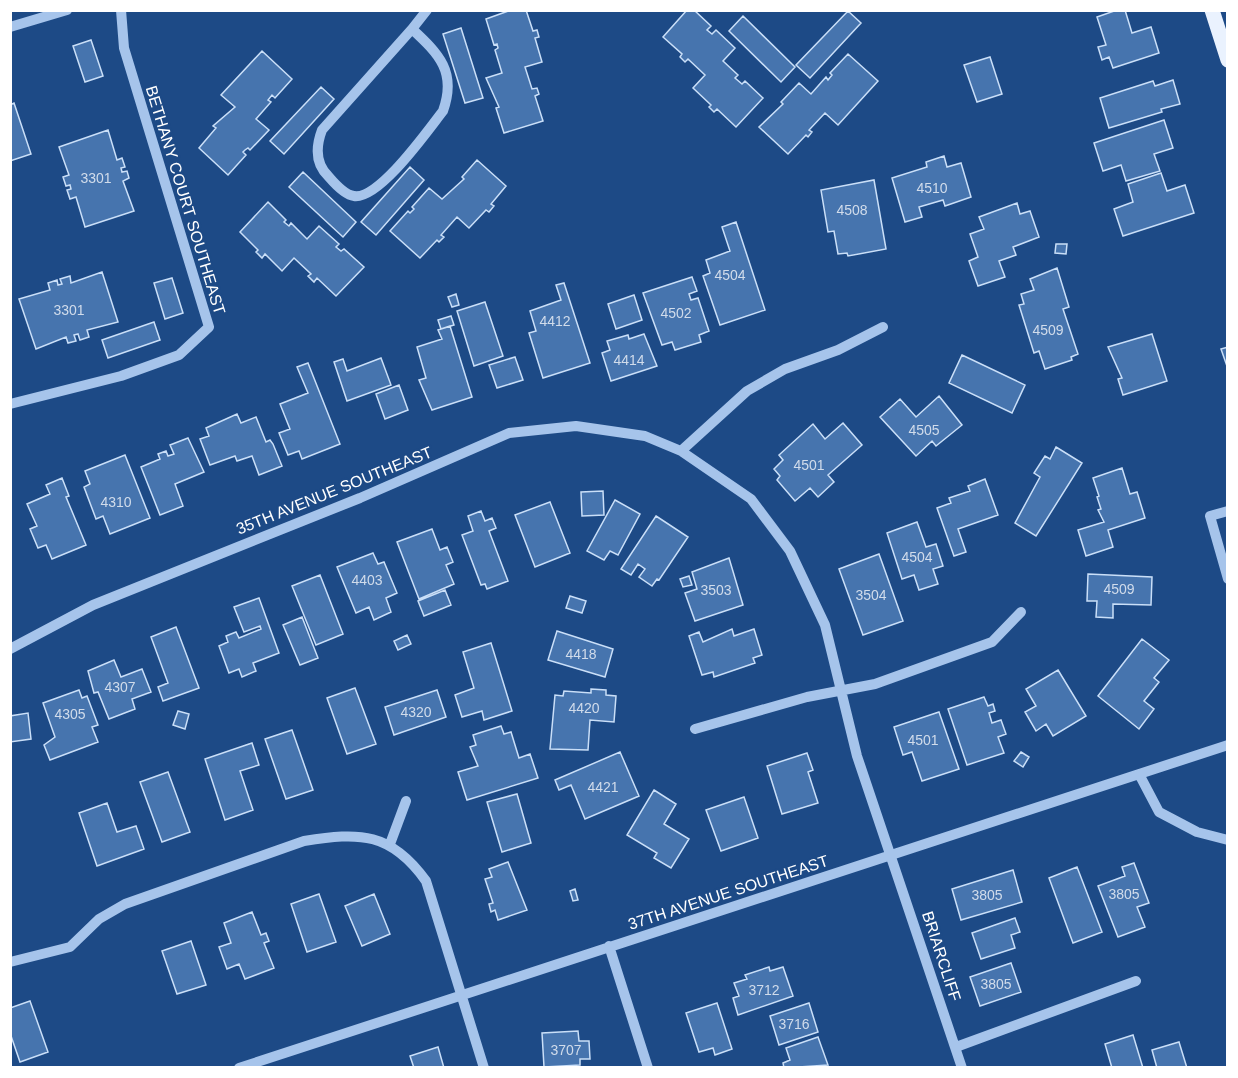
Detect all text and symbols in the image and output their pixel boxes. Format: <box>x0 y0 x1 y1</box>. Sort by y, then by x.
street label: BETHANY COURT SOUTHEAST <box>143 84 229 317</box>
house number: 3301 <box>80 170 112 186</box>
house number: 4510 <box>916 180 948 196</box>
house number: 4508 <box>836 202 868 218</box>
house number: 4504 <box>714 267 746 283</box>
house number: 3301 <box>53 302 85 318</box>
house number: 4502 <box>660 305 692 321</box>
house number: 4412 <box>539 313 571 329</box>
house number: 4509 <box>1032 322 1064 338</box>
house number: 4414 <box>613 352 645 368</box>
house number: 4505 <box>908 422 940 438</box>
street label: 35TH AVENUE SOUTHEAST <box>234 443 435 538</box>
house number: 4501 <box>793 457 825 473</box>
house number: 4310 <box>100 494 132 510</box>
house number: 4504 <box>901 549 933 565</box>
house number: 4403 <box>351 572 383 588</box>
house number: 4509 <box>1103 581 1135 597</box>
house number: 3503 <box>700 582 732 598</box>
house number: 3504 <box>855 587 887 603</box>
house number: 4418 <box>565 646 597 662</box>
house number: 4307 <box>104 679 136 695</box>
house number: 4420 <box>568 700 600 716</box>
house number: 4320 <box>400 704 432 720</box>
house number: 4305 <box>54 706 86 722</box>
house number: 4501 <box>907 732 939 748</box>
house number: 4421 <box>587 779 619 795</box>
street label: 37TH AVENUE SOUTHEAST <box>626 852 831 933</box>
house number: 3805 <box>1108 886 1140 902</box>
house number: 3805 <box>971 887 1003 903</box>
street label: BRIARCLIFF <box>919 909 964 1003</box>
house number: 3805 <box>980 976 1012 992</box>
house number: 3712 <box>748 982 780 998</box>
house number: 3716 <box>778 1016 810 1032</box>
house number: 3707 <box>550 1042 582 1058</box>

